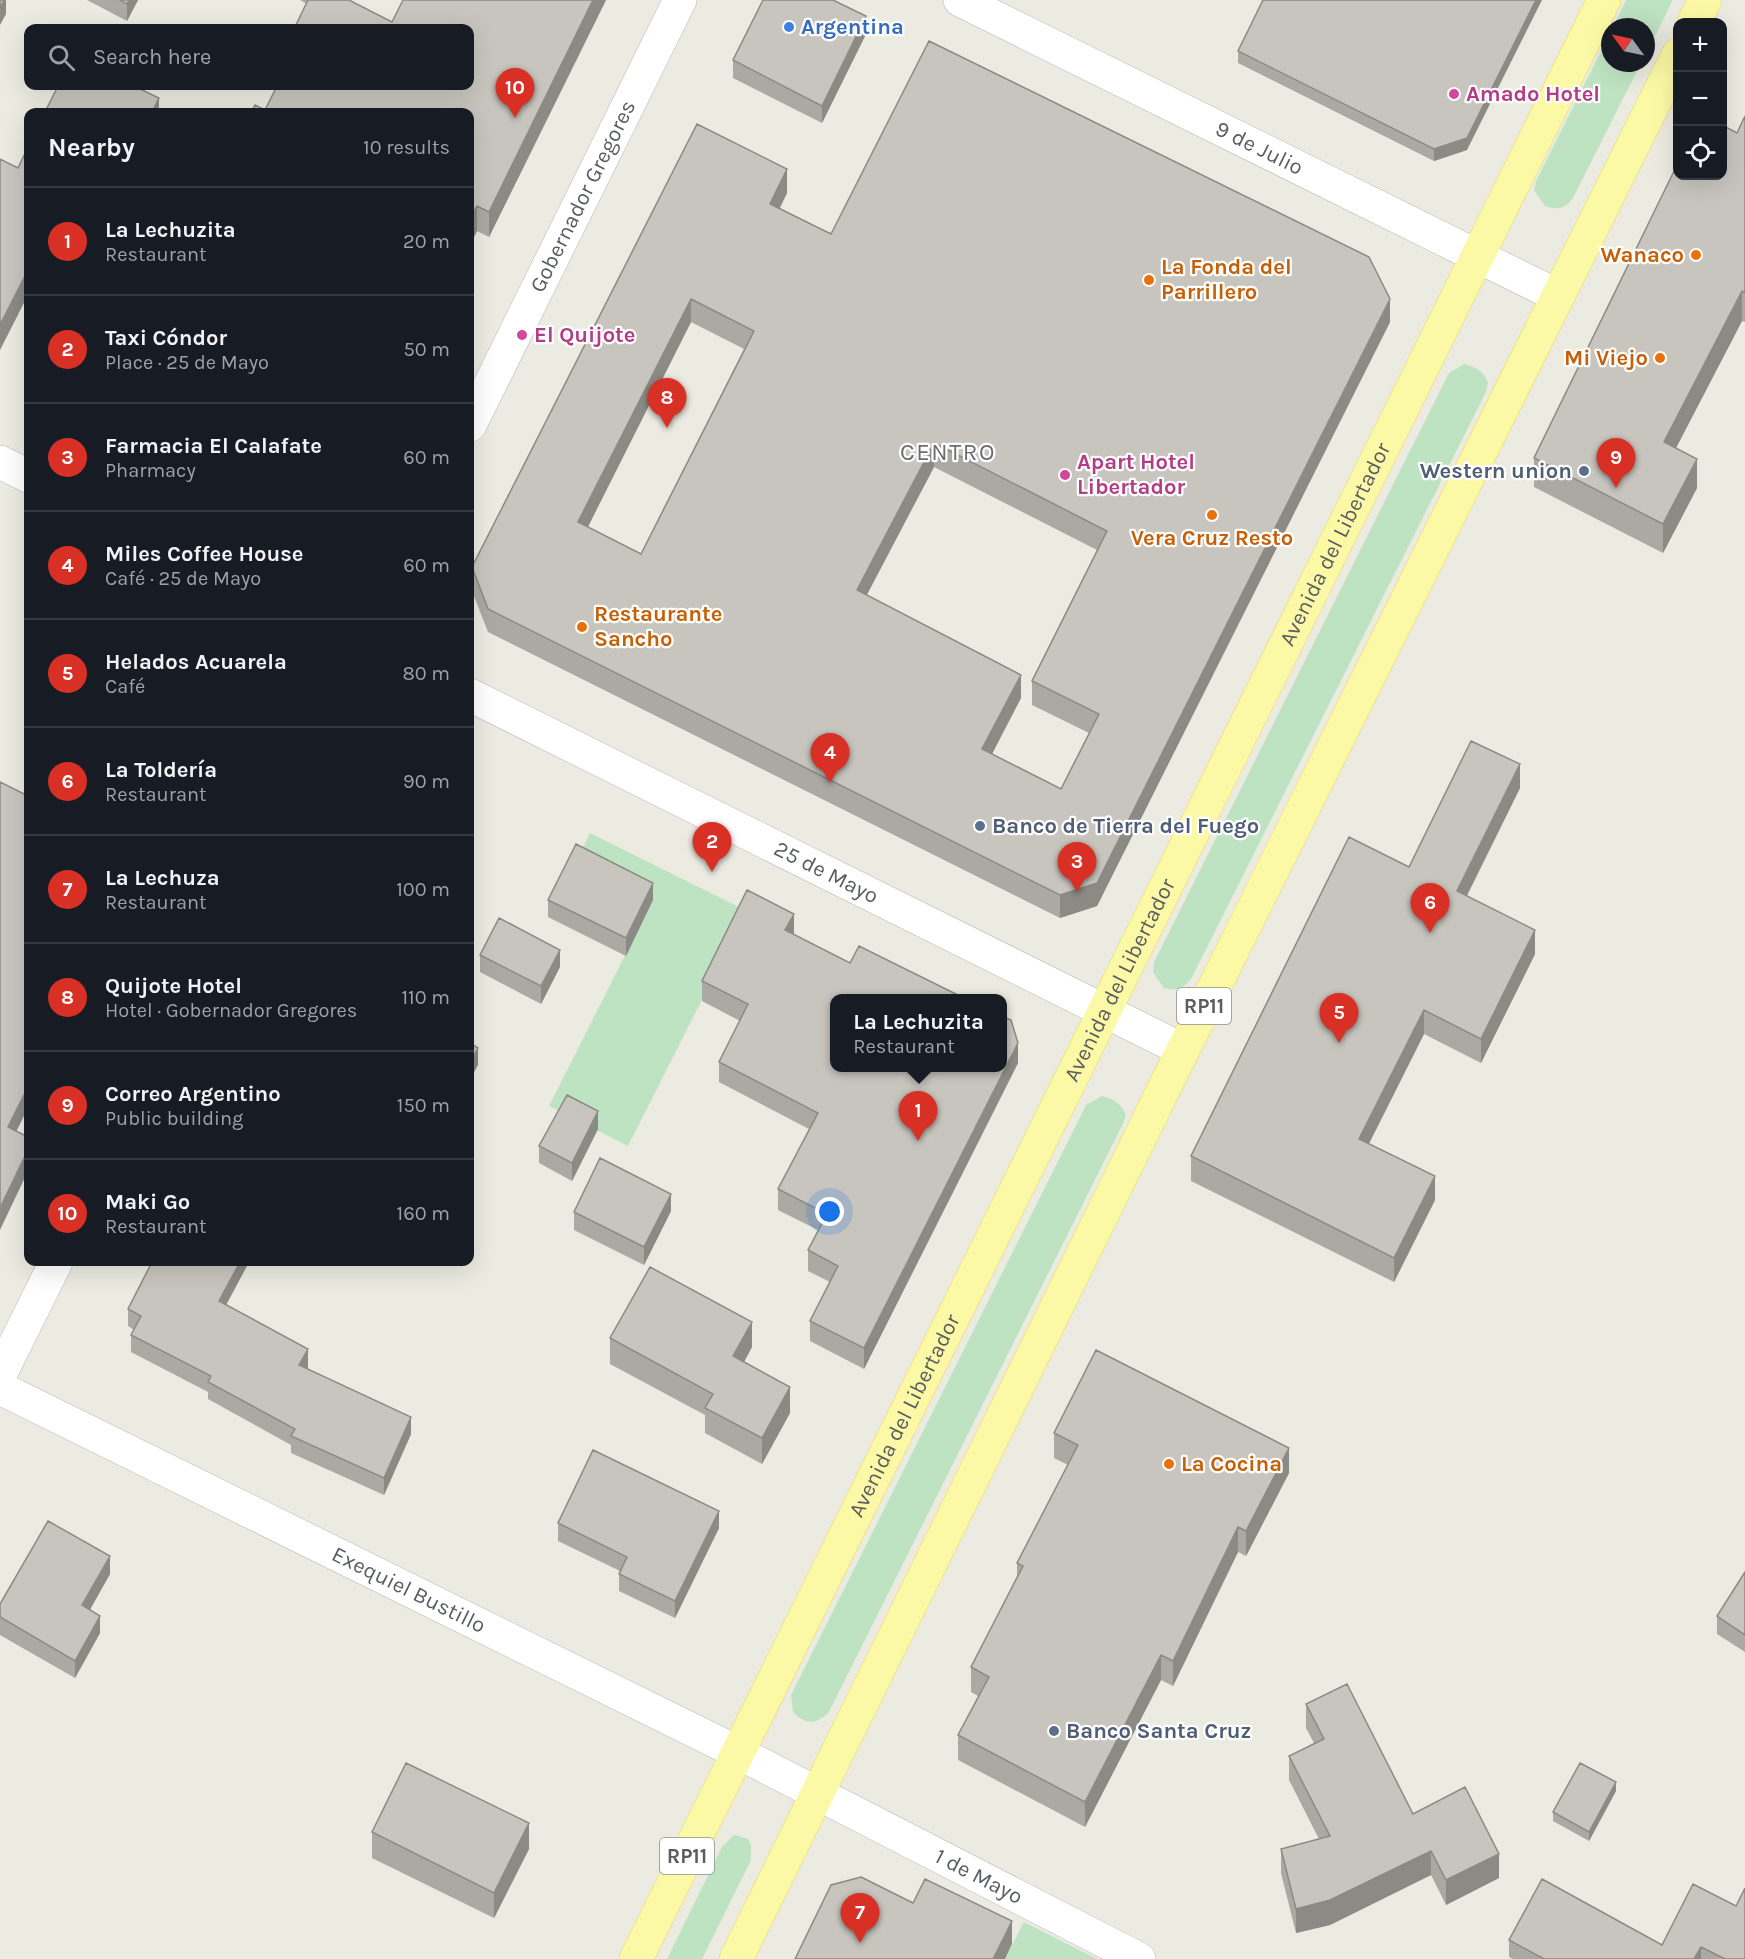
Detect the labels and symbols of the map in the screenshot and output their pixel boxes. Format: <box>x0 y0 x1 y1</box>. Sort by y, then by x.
place label: Argentina <box>801 14 904 40</box>
north arrow <box>1601 18 1655 72</box>
marker: Argentina <box>782 20 796 34</box>
pin: 10 <box>496 68 534 118</box>
place label: Amado Hotel <box>1466 81 1600 107</box>
marker: Amado Hotel <box>1447 87 1461 101</box>
street label: Gobernador Gregores <box>525 96 641 297</box>
street label: 9 de Julio <box>1211 116 1307 181</box>
place label: Wanaco <box>1601 242 1684 268</box>
marker: Wanaco <box>1689 248 1703 262</box>
place label: La Fonda del Parrillero <box>1161 254 1292 305</box>
marker: La Fonda del Parrillero <box>1142 273 1156 287</box>
place label: El Quijote <box>534 322 635 348</box>
marker: El Quijote <box>515 328 529 342</box>
place label: Mi Viejo <box>1564 345 1648 371</box>
marker: Mi Viejo <box>1653 351 1667 365</box>
pin: 8 <box>648 378 686 428</box>
district label: CENTRO <box>900 438 996 466</box>
street label: Avenida del Libertador <box>1274 438 1396 650</box>
pin: 9 <box>1596 438 1636 488</box>
place label: Apart Hotel Libertador <box>1077 449 1195 500</box>
place label: Western union <box>1420 458 1572 484</box>
marker: Western union <box>1577 464 1591 478</box>
marker: Apart Hotel Libertador <box>1058 468 1072 482</box>
marker: Vera Cruz Resto <box>1205 508 1219 522</box>
place label: Vera Cruz Resto <box>1131 525 1293 551</box>
place label: Restaurante Sancho <box>594 601 722 652</box>
marker: Restaurante Sancho <box>575 620 589 634</box>
pin: 4 <box>810 734 850 783</box>
place label: Banco de Tierra del Fuego <box>992 813 1259 839</box>
marker: Banco de Tierra del Fuego <box>973 819 987 833</box>
pin: 2 <box>692 822 732 872</box>
street label: 25 de Mayo <box>770 836 883 909</box>
pin: 3 <box>1058 842 1096 892</box>
street label: Avenida del Libertador <box>1059 874 1181 1086</box>
pin: 6 <box>1410 884 1450 933</box>
road number: RP11 <box>1177 988 1231 1024</box>
pin: 5 <box>1320 994 1358 1043</box>
pin: 1 <box>898 1092 938 1141</box>
your location <box>815 1197 844 1226</box>
street label: Avenida del Libertador <box>843 1310 966 1521</box>
place label: La Cocina <box>1181 1451 1282 1477</box>
marker: La Cocina <box>1162 1457 1176 1471</box>
street label: Exequiel Bustillo <box>328 1541 490 1639</box>
place label: Banco Santa Cruz <box>1066 1718 1251 1744</box>
marker: Banco Santa Cruz <box>1047 1724 1061 1738</box>
road number: RP11 <box>660 1838 714 1874</box>
street label: 1 de Mayo <box>931 1843 1027 1910</box>
pin: 7 <box>840 1894 880 1943</box>

